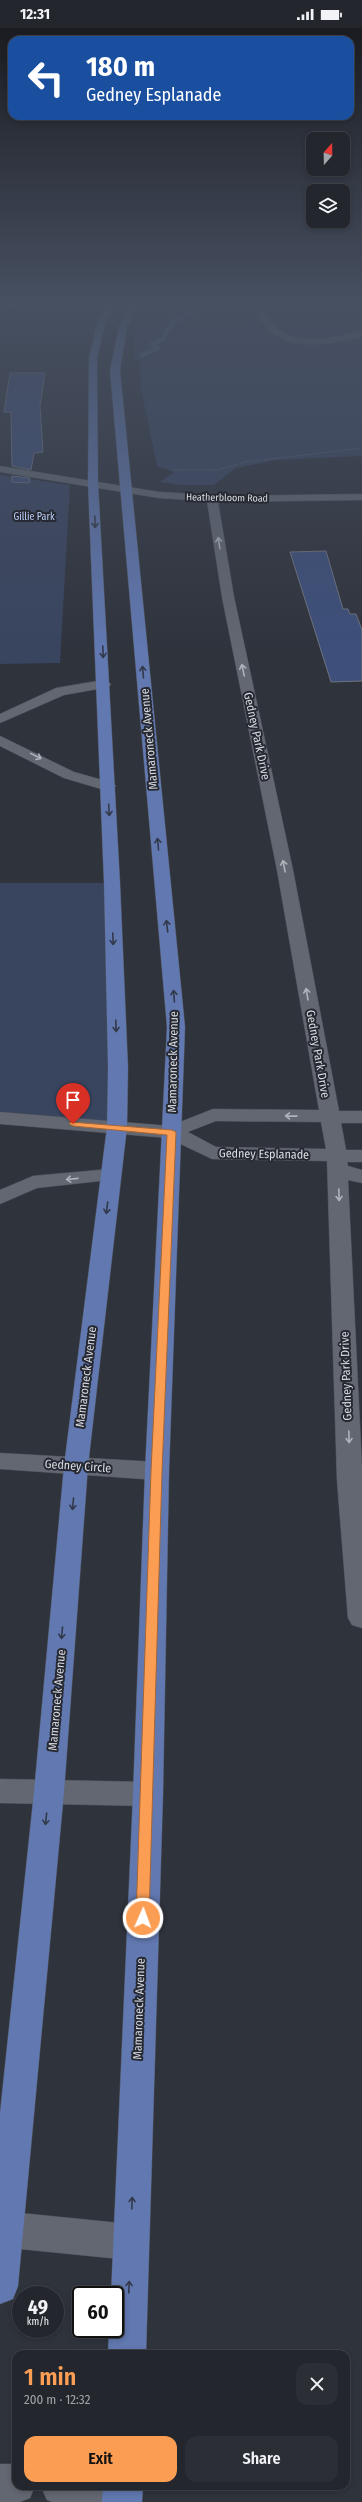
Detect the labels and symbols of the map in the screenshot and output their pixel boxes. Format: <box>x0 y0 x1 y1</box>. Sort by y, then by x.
north arrow <box>306 132 350 176</box>
street label: Heatherbloom Road <box>186 491 268 505</box>
park label: Gillie Park <box>13 511 55 523</box>
one-way arrow <box>91 515 98 528</box>
one-way arrow <box>215 537 223 550</box>
one-way arrow <box>99 645 106 658</box>
one-way arrow <box>239 664 247 677</box>
one-way arrow <box>140 666 147 679</box>
street label: Mamaroneck Avenue <box>138 688 160 790</box>
street label: Gedney Park Drive <box>241 691 273 781</box>
one-way arrow <box>29 753 41 760</box>
one-way arrow <box>105 803 112 816</box>
one-way arrow <box>155 837 162 850</box>
one-way arrow <box>279 860 287 873</box>
one-way arrow <box>163 920 171 933</box>
one-way arrow <box>110 933 117 946</box>
one-way arrow <box>303 988 311 1001</box>
one-way arrow <box>170 990 177 1003</box>
street label: Gedney Park Drive <box>303 1009 333 1099</box>
street label: Mamaroneck Avenue <box>165 1011 181 1113</box>
one-way arrow <box>113 1019 120 1032</box>
pin <box>56 1083 90 1124</box>
one-way arrow <box>285 1112 298 1120</box>
street label: Gedney Esplanade <box>219 1146 309 1162</box>
one-way arrow <box>66 1175 79 1183</box>
one-way arrow <box>335 1188 343 1201</box>
one-way arrow <box>103 1201 111 1214</box>
street label: Mamaroneck Avenue <box>73 1326 99 1428</box>
street label: Gedney Park Drive <box>337 1331 355 1421</box>
one-way arrow <box>345 1430 352 1443</box>
street label: Gedney Circle <box>44 1457 112 1475</box>
one-way arrow <box>69 1497 76 1510</box>
one-way arrow <box>58 1626 66 1639</box>
street label: Mamaroneck Avenue <box>46 1649 68 1751</box>
one-way arrow <box>43 1812 50 1825</box>
position arrow <box>122 1897 164 1939</box>
street label: Mamaroneck Avenue <box>130 1958 148 2060</box>
one-way arrow <box>128 2197 135 2210</box>
one-way arrow <box>125 2281 132 2294</box>
speed limit sign: 60 <box>72 2286 124 2338</box>

